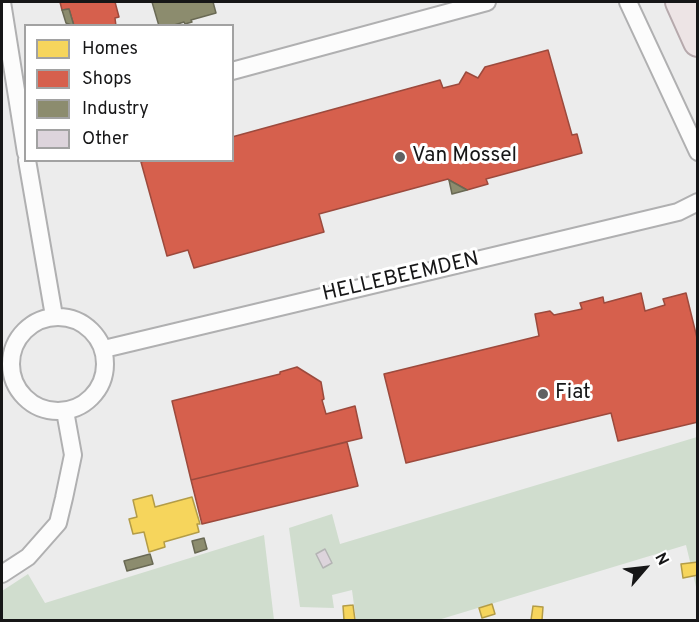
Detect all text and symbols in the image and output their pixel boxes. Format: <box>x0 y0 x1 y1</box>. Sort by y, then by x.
legend <box>24 24 234 162</box>
text: Homes <box>82 38 138 61</box>
text: Shops <box>82 68 132 91</box>
text: Industry <box>82 98 149 121</box>
text: Other <box>82 128 129 151</box>
place label: Van Mossel <box>412 144 517 170</box>
marker: Van Mossel <box>393 150 407 164</box>
street label: HELLEBEEMDEN <box>320 248 482 308</box>
place label: Fiat <box>555 381 591 407</box>
marker: Fiat <box>536 387 550 401</box>
north arrow <box>615 538 675 598</box>
text: N <box>649 550 672 569</box>

